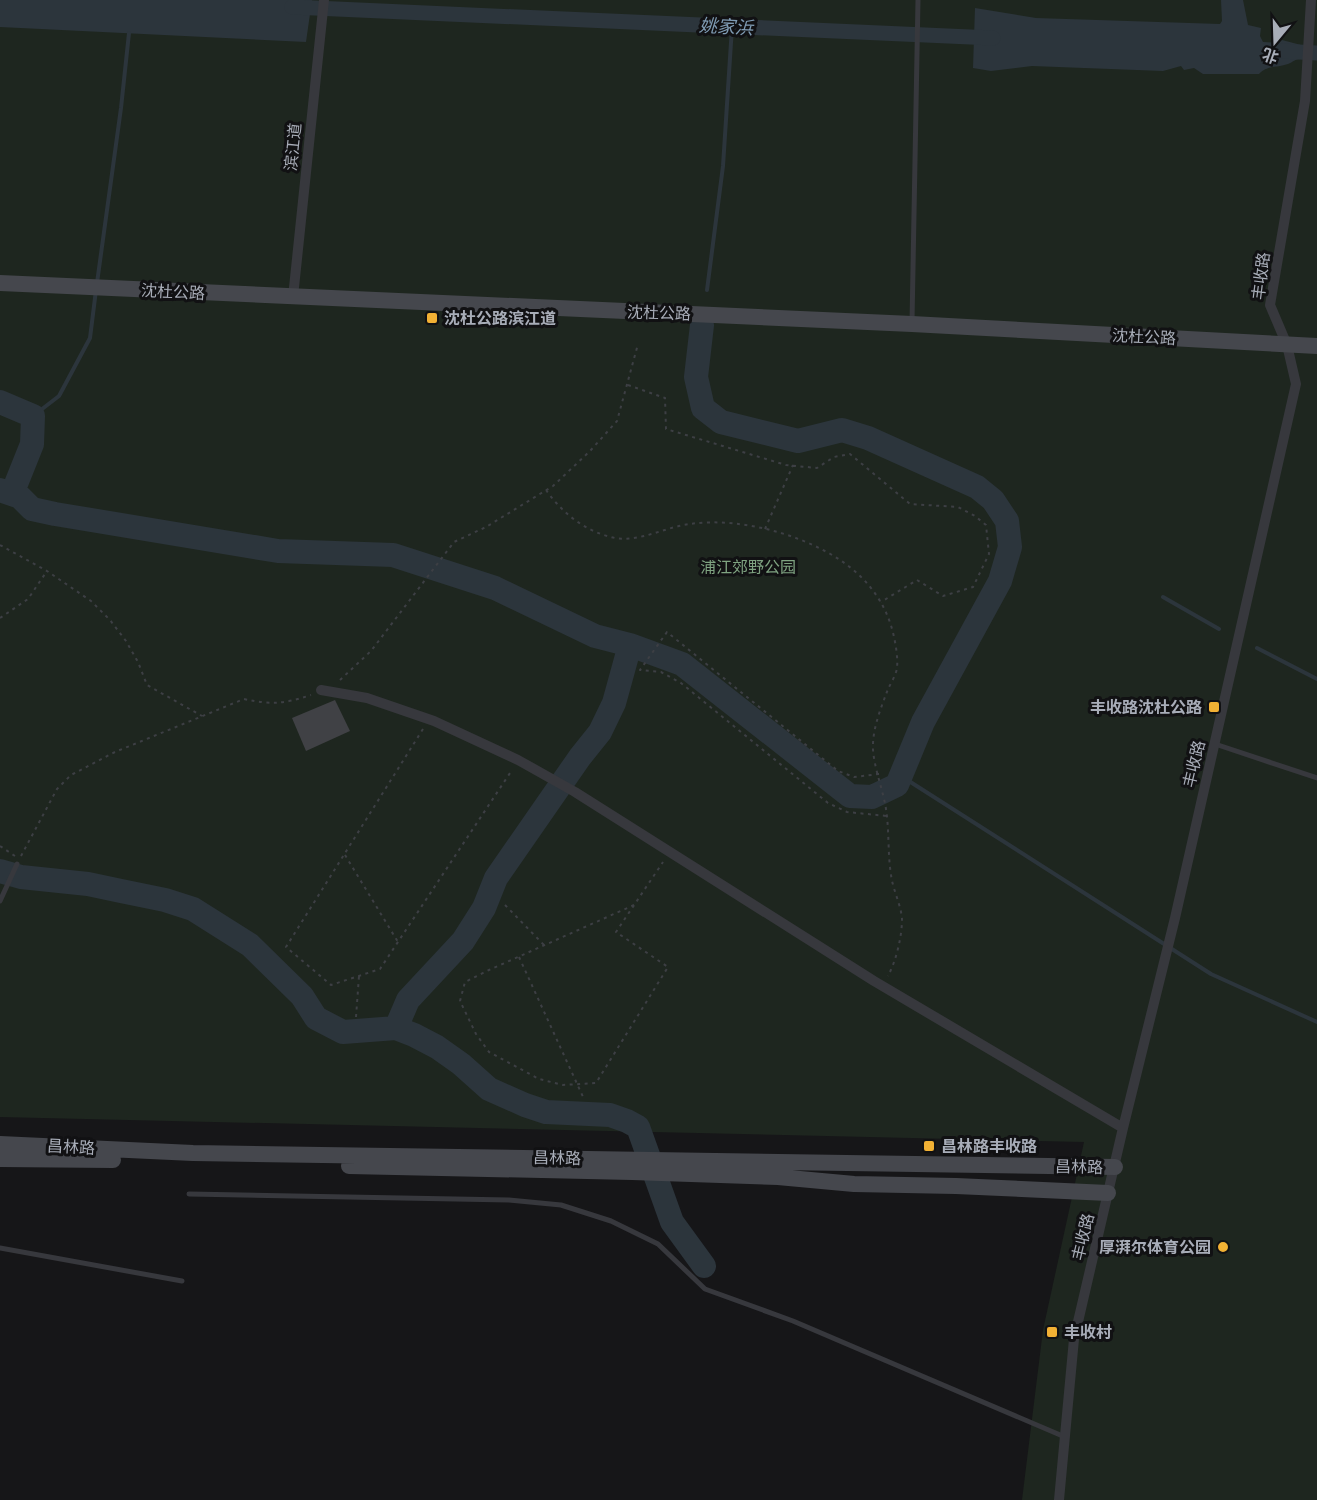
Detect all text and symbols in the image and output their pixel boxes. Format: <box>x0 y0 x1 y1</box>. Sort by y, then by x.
north arrow <box>1245 12 1305 72</box>
water label: 姚家浜 <box>699 16 755 39</box>
text: 北 <box>1260 45 1281 66</box>
street label: 滨江道 <box>282 122 304 172</box>
street label: 丰收路 <box>1250 251 1272 301</box>
street label: 沈杜公路 <box>141 282 205 302</box>
street label: 沈杜公路 <box>627 303 691 323</box>
place label: 沈杜公路滨江道 <box>444 310 556 327</box>
marker: 沈杜公路滨江道 <box>425 311 439 325</box>
street label: 沈杜公路 <box>1112 327 1176 347</box>
park label: 浦江郊野公园 <box>700 559 796 576</box>
place label: 丰收路沈杜公路 <box>1090 698 1202 716</box>
marker: 丰收路沈杜公路 <box>1207 700 1221 714</box>
street label: 丰收路 <box>1180 739 1208 789</box>
street label: 昌林路 <box>47 1137 95 1157</box>
place label: 昌林路丰收路 <box>941 1137 1037 1155</box>
marker: 昌林路丰收路 <box>922 1139 936 1153</box>
street label: 昌林路 <box>533 1149 581 1167</box>
street label: 昌林路 <box>1055 1158 1103 1176</box>
street label: 丰收路 <box>1069 1212 1097 1262</box>
place label: 厚湃尔体育公园 <box>1099 1239 1211 1256</box>
marker: 厚湃尔体育公园 <box>1216 1240 1230 1254</box>
place label: 丰收村 <box>1064 1323 1112 1341</box>
marker: 丰收村 <box>1045 1325 1059 1339</box>

